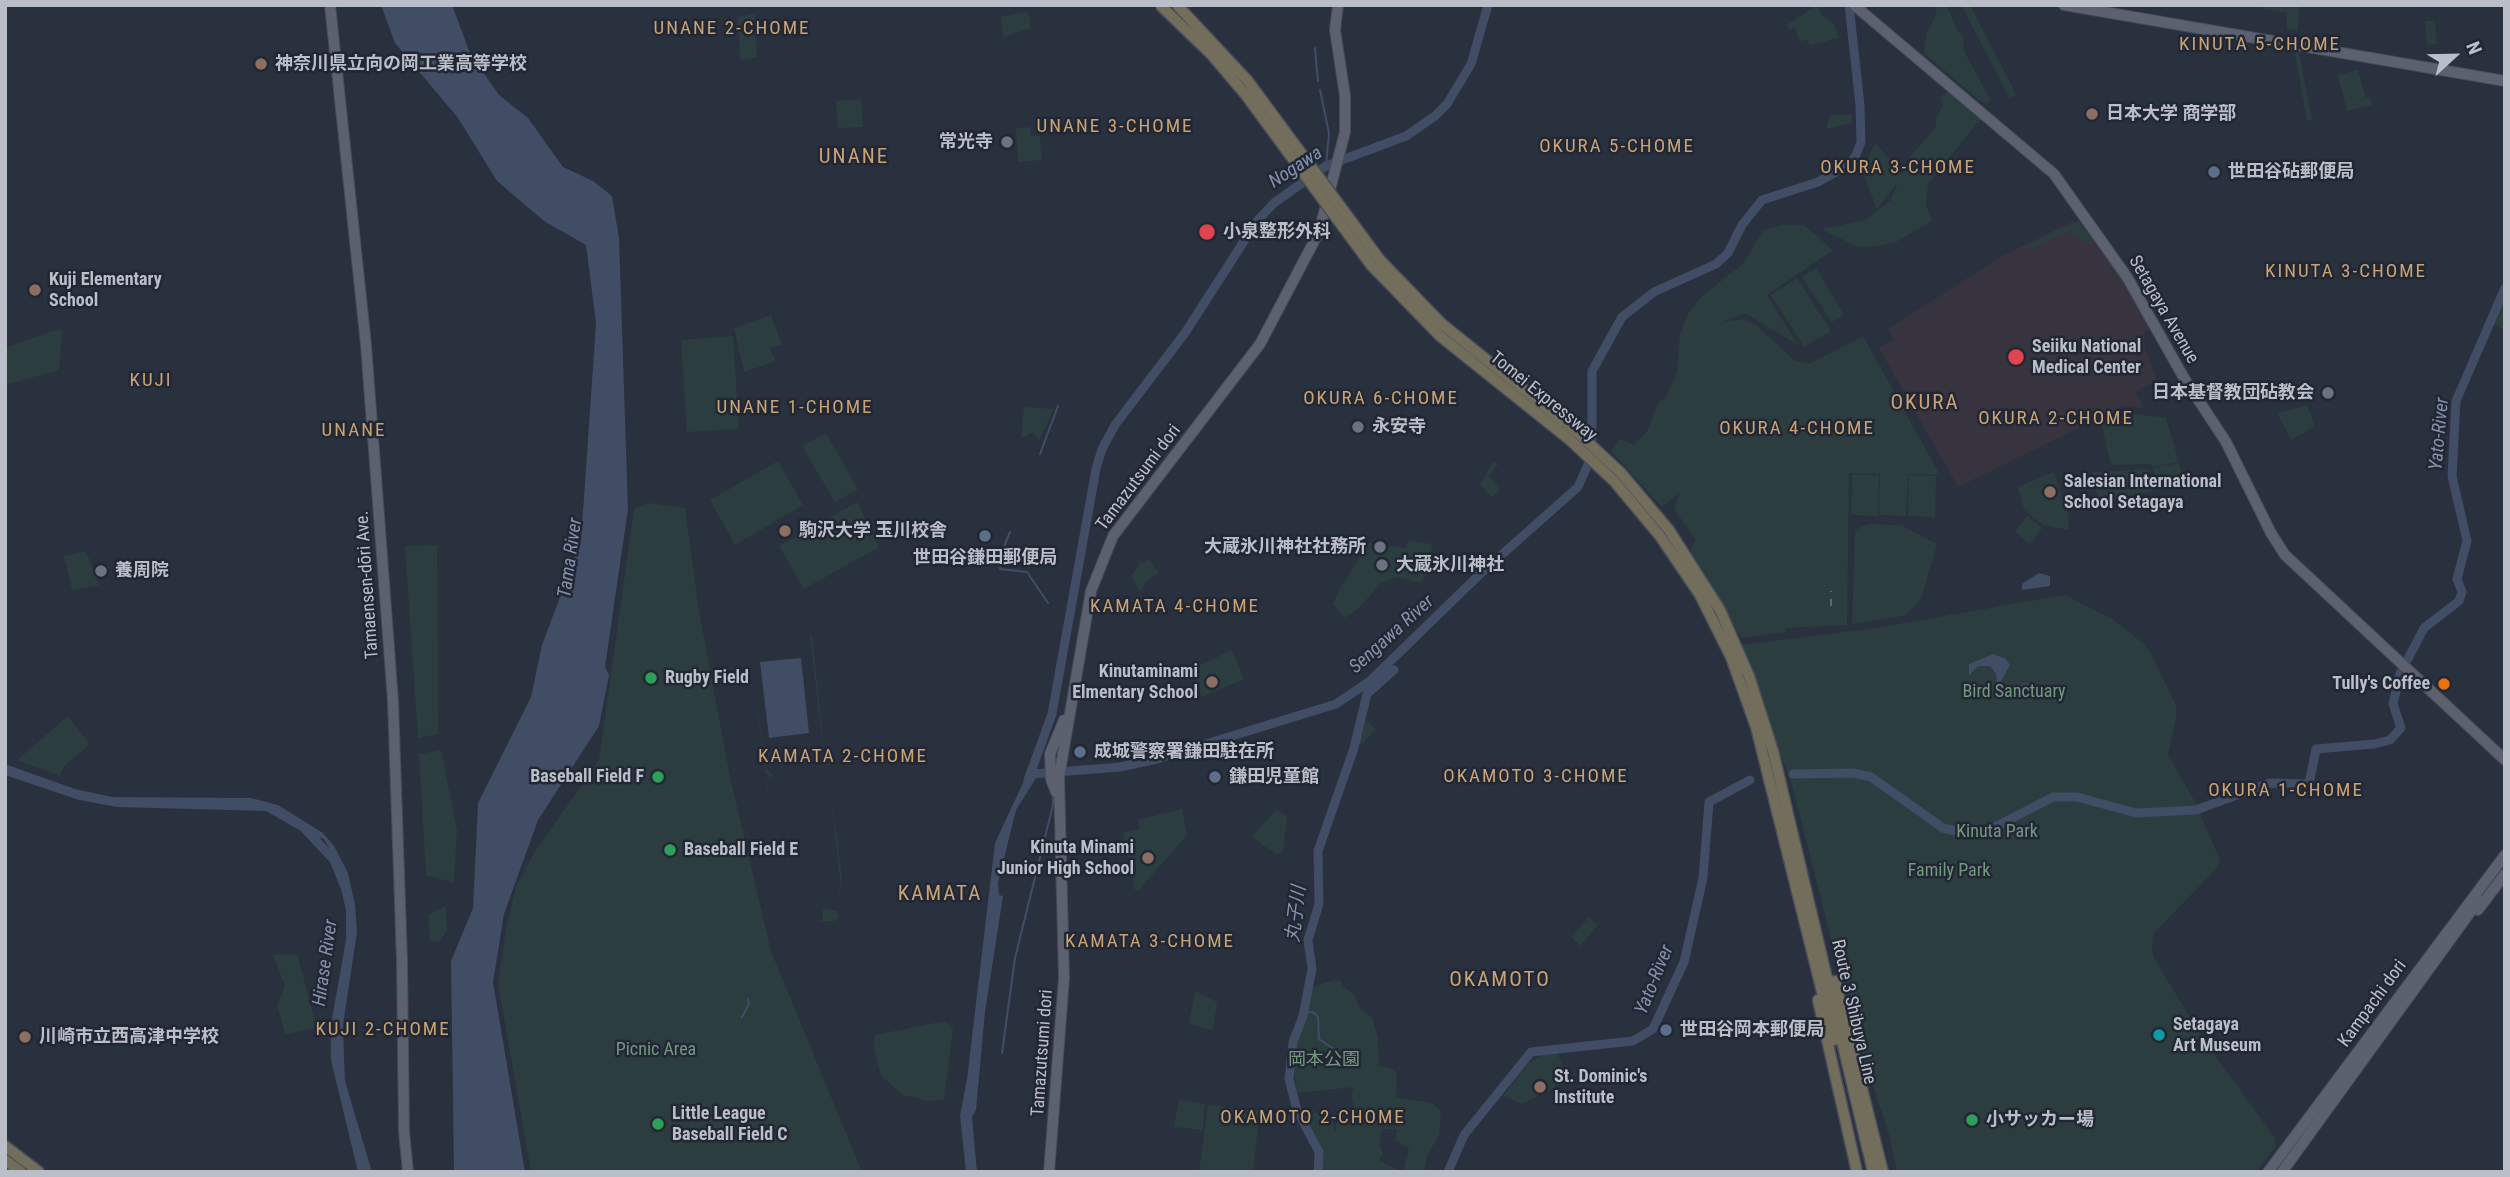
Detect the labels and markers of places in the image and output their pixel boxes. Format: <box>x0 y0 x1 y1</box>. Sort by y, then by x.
place label: 神奈川県立向の岡工業高等学校 <box>275 53 527 75</box>
marker: 神奈川県立向の岡工業高等学校 <box>253 56 269 72</box>
place label: 日本大学 商学部 <box>2106 103 2236 125</box>
marker: 日本大学 商学部 <box>2084 106 2100 122</box>
place label: 常光寺 <box>939 131 993 153</box>
marker: 常光寺 <box>999 134 1015 150</box>
place label: 世田谷砧郵便局 <box>2228 161 2354 183</box>
marker: 世田谷砧郵便局 <box>2206 164 2222 180</box>
place label: 小泉整形外科 <box>1223 221 1331 243</box>
marker: 小泉整形外科 <box>1197 222 1217 242</box>
place label: Kuji Elementary School <box>49 269 162 312</box>
marker: Kuji Elementary School <box>27 282 43 298</box>
place label: Seiiku National Medical Center <box>2032 336 2141 378</box>
marker: Seiiku National Medical Center <box>2006 347 2026 367</box>
place label: 日本基督教団砧教会 <box>2152 382 2314 404</box>
marker: 日本基督教団砧教会 <box>2320 385 2336 401</box>
place label: 永安寺 <box>1372 416 1426 438</box>
marker: 永安寺 <box>1350 419 1366 435</box>
place label: Salesian International School Setagaya <box>2064 471 2222 514</box>
marker: Salesian International School Setagaya <box>2042 484 2058 500</box>
place label: 駒沢大学 玉川校舎 <box>799 520 947 542</box>
marker: 駒沢大学 玉川校舎 <box>777 523 793 539</box>
marker: 世田谷鎌田郵便局 <box>977 528 993 544</box>
place label: 大蔵氷川神社社務所 <box>1204 536 1366 558</box>
marker: 大蔵氷川神社社務所 <box>1372 539 1388 555</box>
place label: 世田谷鎌田郵便局 <box>913 547 1057 569</box>
place label: 大蔵氷川神社 <box>1396 554 1504 576</box>
marker: 大蔵氷川神社 <box>1374 557 1390 573</box>
place label: 養周院 <box>115 560 169 582</box>
marker: 養周院 <box>93 563 109 579</box>
place label: Kinutaminami Elmentary School <box>1072 661 1198 704</box>
place label: Rugby Field <box>665 667 749 689</box>
marker: Rugby Field <box>643 670 659 686</box>
place label: Tully's Coffee <box>2332 673 2430 695</box>
marker: Kinutaminami Elmentary School <box>1204 674 1220 690</box>
marker: Tully's Coffee <box>2436 676 2452 692</box>
place label: 成城警察署鎌田駐在所 <box>1094 741 1274 763</box>
marker: 成城警察署鎌田駐在所 <box>1072 744 1088 760</box>
place label: Baseball Field F <box>530 766 644 788</box>
place label: 鎌田児童館 <box>1229 766 1319 788</box>
marker: Baseball Field F <box>650 769 666 785</box>
marker: 鎌田児童館 <box>1207 769 1223 785</box>
place label: Kinuta Minami Junior High School <box>997 837 1134 880</box>
place label: Baseball Field E <box>684 839 798 861</box>
marker: Baseball Field E <box>662 842 678 858</box>
marker: Kinuta Minami Junior High School <box>1140 850 1156 866</box>
place label: Setagaya Art Museum <box>2173 1014 2261 1056</box>
place label: 世田谷岡本郵便局 <box>1680 1019 1824 1041</box>
marker: 世田谷岡本郵便局 <box>1658 1022 1674 1038</box>
place label: 川崎市立西高津中学校 <box>39 1026 219 1048</box>
marker: Setagaya Art Museum <box>2151 1027 2167 1043</box>
marker: 川崎市立西高津中学校 <box>17 1029 33 1045</box>
place label: St. Dominic's Institute <box>1554 1066 1647 1108</box>
marker: St. Dominic's Institute <box>1532 1079 1548 1095</box>
place label: Little League Baseball Field C <box>672 1103 788 1146</box>
place label: 小サッカー場 <box>1986 1109 2094 1131</box>
marker: 小サッカー場 <box>1964 1112 1980 1128</box>
marker: Little League Baseball Field C <box>650 1116 666 1132</box>

